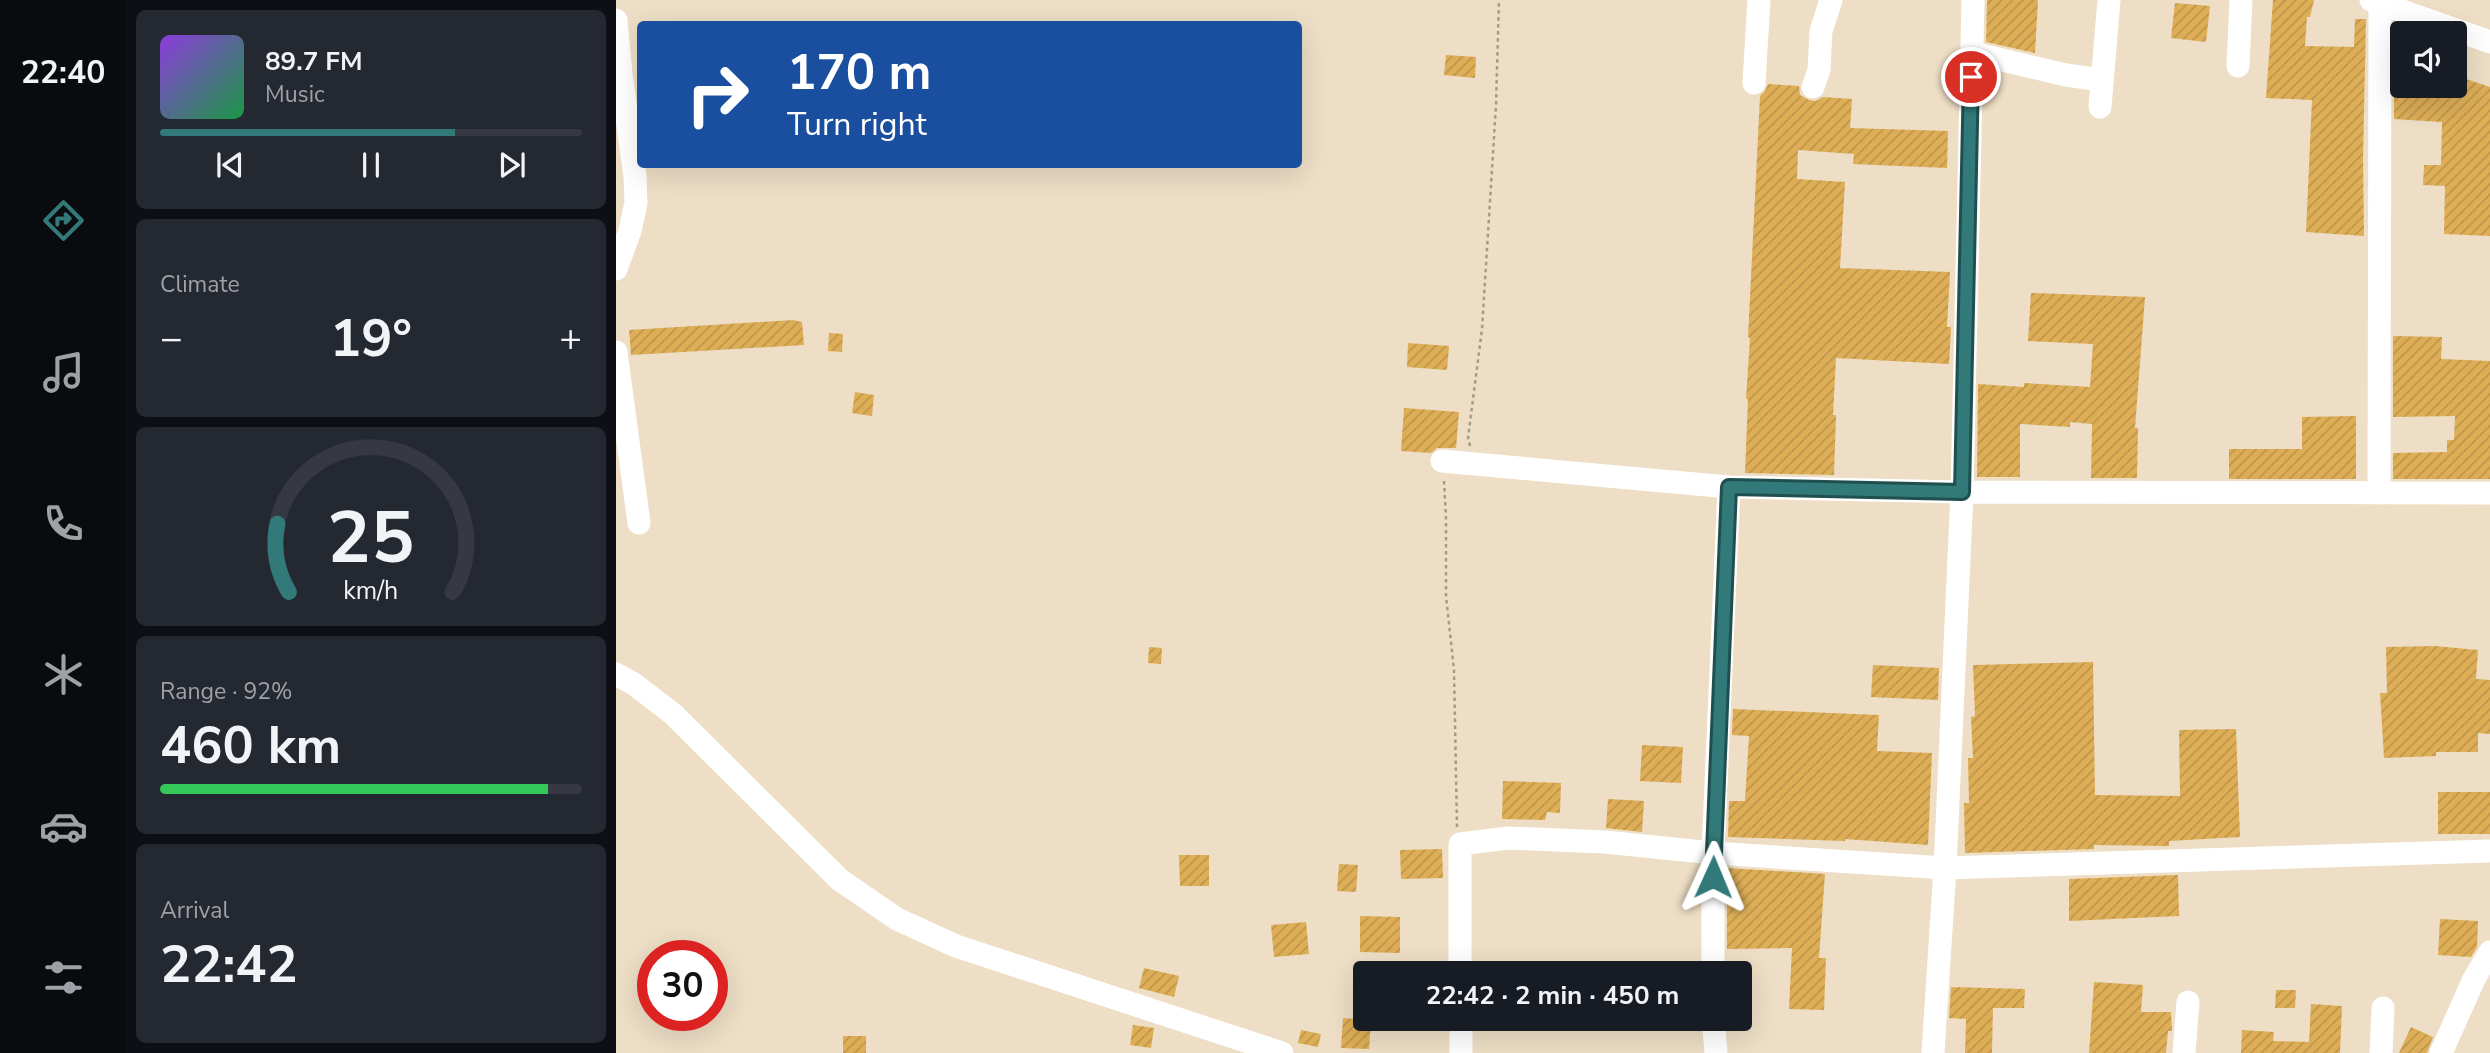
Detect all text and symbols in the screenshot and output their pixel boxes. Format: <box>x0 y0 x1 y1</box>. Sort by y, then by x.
map controls <box>2390 21 2467 98</box>
button: sound <box>2390 21 2467 98</box>
text: 170 m <box>787 39 931 106</box>
text: 89.7 FM <box>265 44 362 79</box>
pin <box>1941 47 2001 107</box>
icon: right <box>672 49 763 140</box>
text: 22:40 <box>21 51 105 94</box>
icon: arrive <box>1952 58 1990 96</box>
text: Music <box>265 79 325 110</box>
text: Turn right <box>787 103 927 146</box>
icon: previous <box>211 146 249 184</box>
icon: pause <box>352 146 390 184</box>
icon: next <box>493 146 531 184</box>
icon: directions <box>39 196 88 245</box>
text: Climate <box>160 269 240 300</box>
text: 19° <box>330 303 412 374</box>
text: − <box>160 313 183 364</box>
text: + <box>559 313 582 364</box>
icon: music <box>39 348 88 397</box>
text: 25 <box>327 489 415 589</box>
icon: phone <box>39 499 88 548</box>
text: km/h <box>343 574 399 608</box>
icon: climate <box>39 650 88 699</box>
text: Range · 92% <box>160 676 292 707</box>
text: 460 km <box>160 710 341 781</box>
icon: car <box>39 802 88 851</box>
position arrow <box>1676 840 1750 914</box>
text: Arrival <box>160 895 229 926</box>
text: 22:42 <box>160 929 298 1000</box>
speed limit sign: 30 <box>637 940 728 1031</box>
icon: filters <box>39 953 88 1002</box>
text: 22:42 · 2 min · 450 m <box>1426 978 1679 1013</box>

